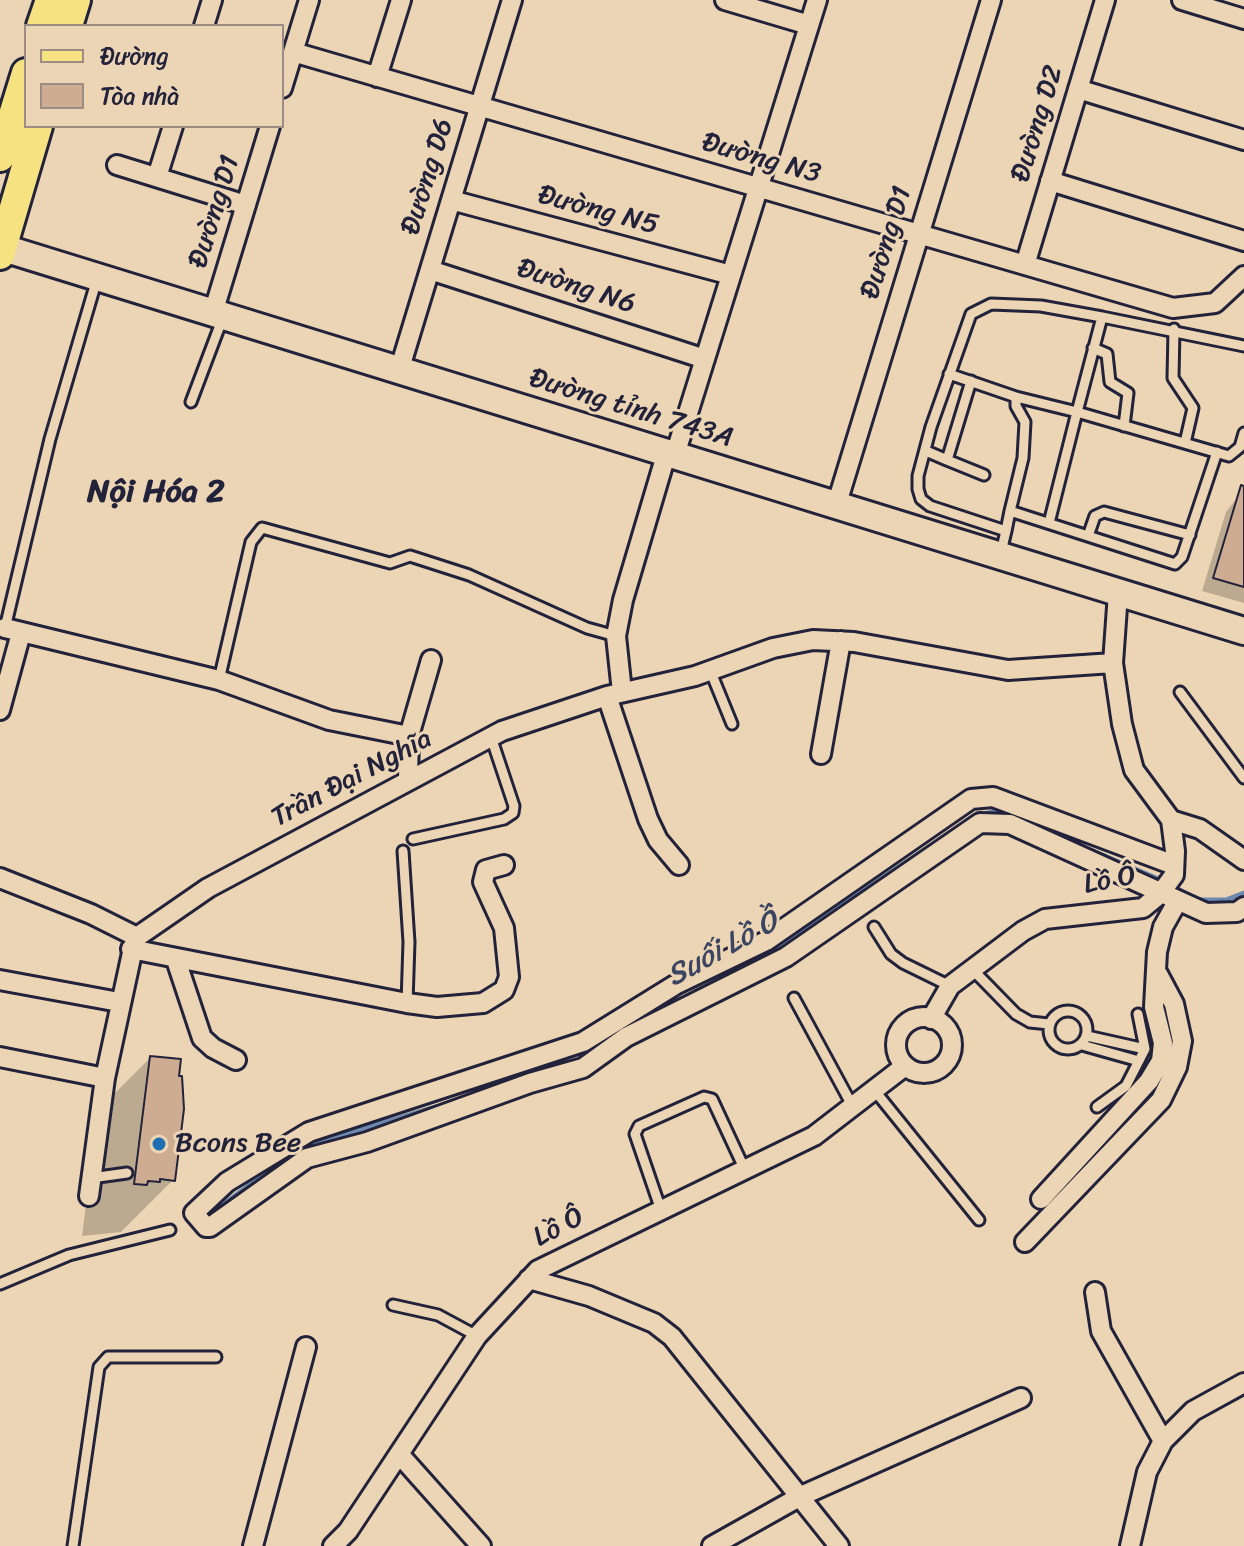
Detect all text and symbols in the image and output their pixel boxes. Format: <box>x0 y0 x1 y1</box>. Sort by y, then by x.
legend <box>24 24 284 128</box>
text: Đường <box>100 35 169 77</box>
street label: Đường D2 <box>1004 62 1072 186</box>
text: Tòa nhà <box>100 75 179 117</box>
street label: Đường D6 <box>394 115 462 239</box>
street label: Đường N3 <box>698 126 824 192</box>
street label: Đường D1 <box>182 152 248 272</box>
street label: Đường N5 <box>534 179 662 243</box>
street label: Đường D1 <box>854 183 920 303</box>
street label: Đường N6 <box>513 252 639 322</box>
street label: Đường tỉnh 743A <box>525 362 737 456</box>
district label: Nội Hóa 2 <box>87 474 225 512</box>
street label: Trần Đại Nghĩa <box>266 723 438 835</box>
street label: Lồ Ô <box>1081 859 1139 903</box>
water label: Suối Lồ Ồ <box>661 905 785 995</box>
place label: Bcons Bee <box>175 1127 301 1161</box>
marker: Bcons Bee <box>150 1135 168 1153</box>
street label: Lồ Ô <box>528 1201 590 1255</box>

